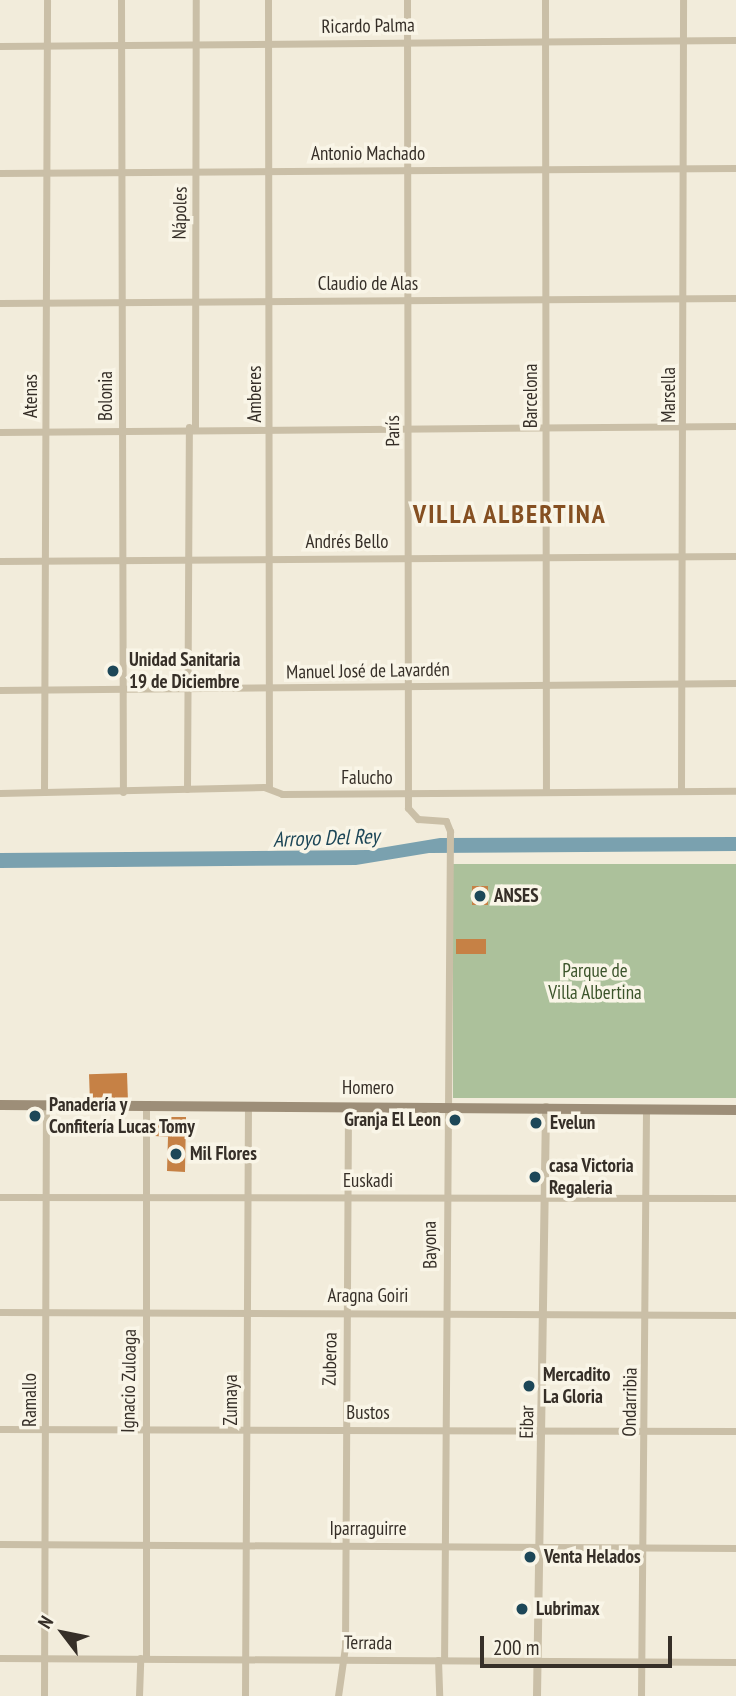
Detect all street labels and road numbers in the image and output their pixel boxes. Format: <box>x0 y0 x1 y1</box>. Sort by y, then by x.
street label: Ricardo Palma <box>321 14 415 38</box>
street label: Antonio Machado <box>311 143 425 165</box>
street label: Nápoles <box>168 186 192 240</box>
street label: Claudio de Alas <box>317 273 419 295</box>
street label: Barcelona <box>520 364 542 428</box>
street label: Amberes <box>244 366 266 422</box>
street label: Marsella <box>658 367 680 423</box>
street label: Bolonia <box>95 371 117 421</box>
street label: Atenas <box>20 374 42 418</box>
street label: París <box>381 415 405 447</box>
street label: Andrés Bello <box>306 531 388 553</box>
street label: Manuel José de Lavardén <box>286 658 450 684</box>
street label: Falucho <box>341 767 393 789</box>
street label: Homero <box>342 1077 394 1099</box>
street label: Euskadi <box>343 1170 393 1192</box>
street label: Bayona <box>418 1221 442 1269</box>
street label: Aragna Goiri <box>328 1285 408 1307</box>
street label: Ignacio Zuloaga <box>117 1329 141 1433</box>
street label: Zuberoa <box>318 1332 342 1386</box>
street label: Ondarribia <box>618 1367 642 1437</box>
street label: Ramallo <box>19 1373 41 1427</box>
street label: Zumaya <box>220 1375 242 1425</box>
street label: Bustos <box>346 1402 390 1424</box>
street label: Eibar <box>515 1405 539 1439</box>
street label: Iparraguirre <box>329 1518 407 1540</box>
street label: Terrada <box>344 1631 392 1655</box>

